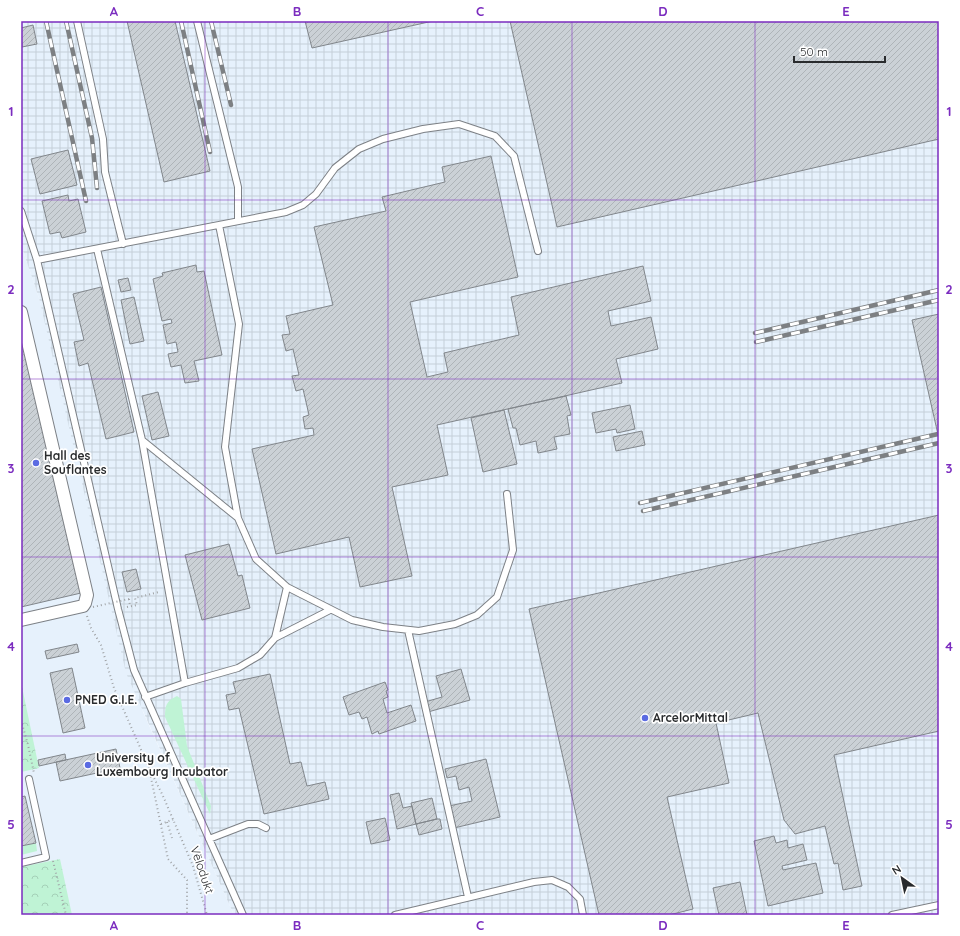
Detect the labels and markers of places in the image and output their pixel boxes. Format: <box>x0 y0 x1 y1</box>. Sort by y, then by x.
place label: Hall des Souflantes <box>44 448 107 477</box>
marker: Hall des Souflantes <box>31 458 41 468</box>
place label: PNED G.I.E. <box>75 692 137 707</box>
marker: PNED G.I.E. <box>62 695 72 705</box>
place label: ArcelorMittal <box>653 710 728 725</box>
marker: ArcelorMittal <box>640 713 650 723</box>
place label: University of Luxembourg Incubator <box>96 750 228 779</box>
marker: University of Luxembourg Incubator <box>83 760 93 770</box>

